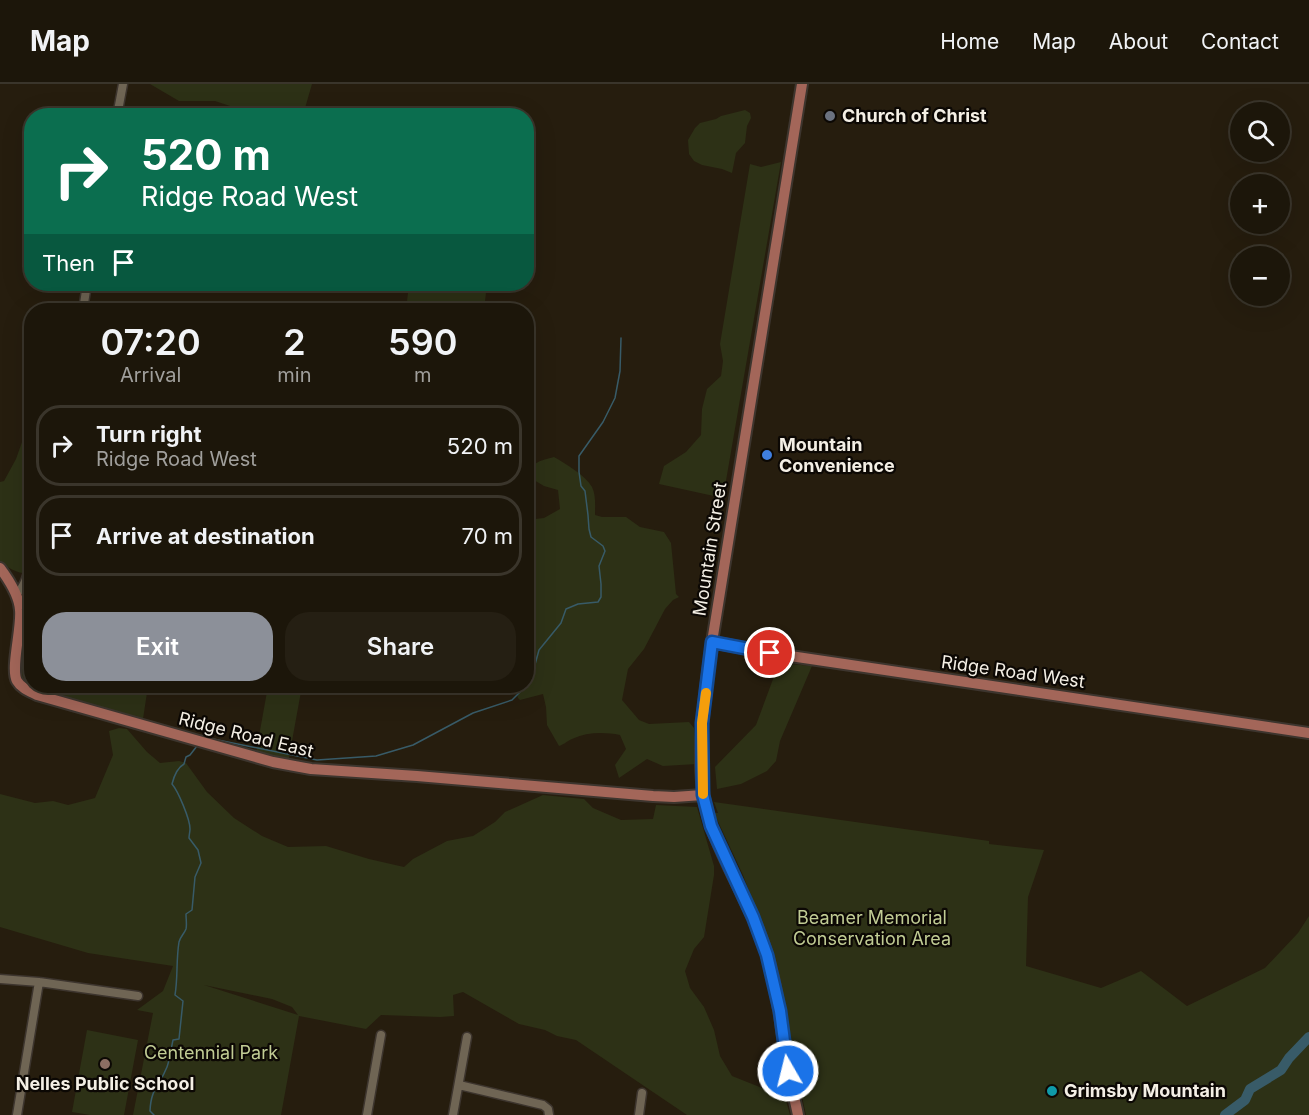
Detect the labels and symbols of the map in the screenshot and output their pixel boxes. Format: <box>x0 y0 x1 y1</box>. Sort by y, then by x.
place label: Church of Christ <box>842 105 987 126</box>
marker: Church of Christ <box>823 109 837 123</box>
place label: Mountain Convenience <box>779 434 895 476</box>
marker: Mountain Convenience <box>760 448 774 462</box>
street label: Mountain Street <box>689 480 730 617</box>
pin <box>744 627 795 678</box>
street label: Ridge Road West <box>940 651 1086 692</box>
street label: Ridge Road East <box>176 708 316 761</box>
park label: Beamer Memorial Conservation Area <box>793 907 951 949</box>
position arrow <box>756 1039 820 1103</box>
park label: Centennial Park <box>144 1042 278 1063</box>
marker: Nelles Public School <box>98 1057 112 1071</box>
place label: Nelles Public School <box>16 1073 194 1094</box>
place label: Grimsby Mountain <box>1064 1080 1226 1101</box>
marker: Grimsby Mountain <box>1045 1084 1059 1098</box>

